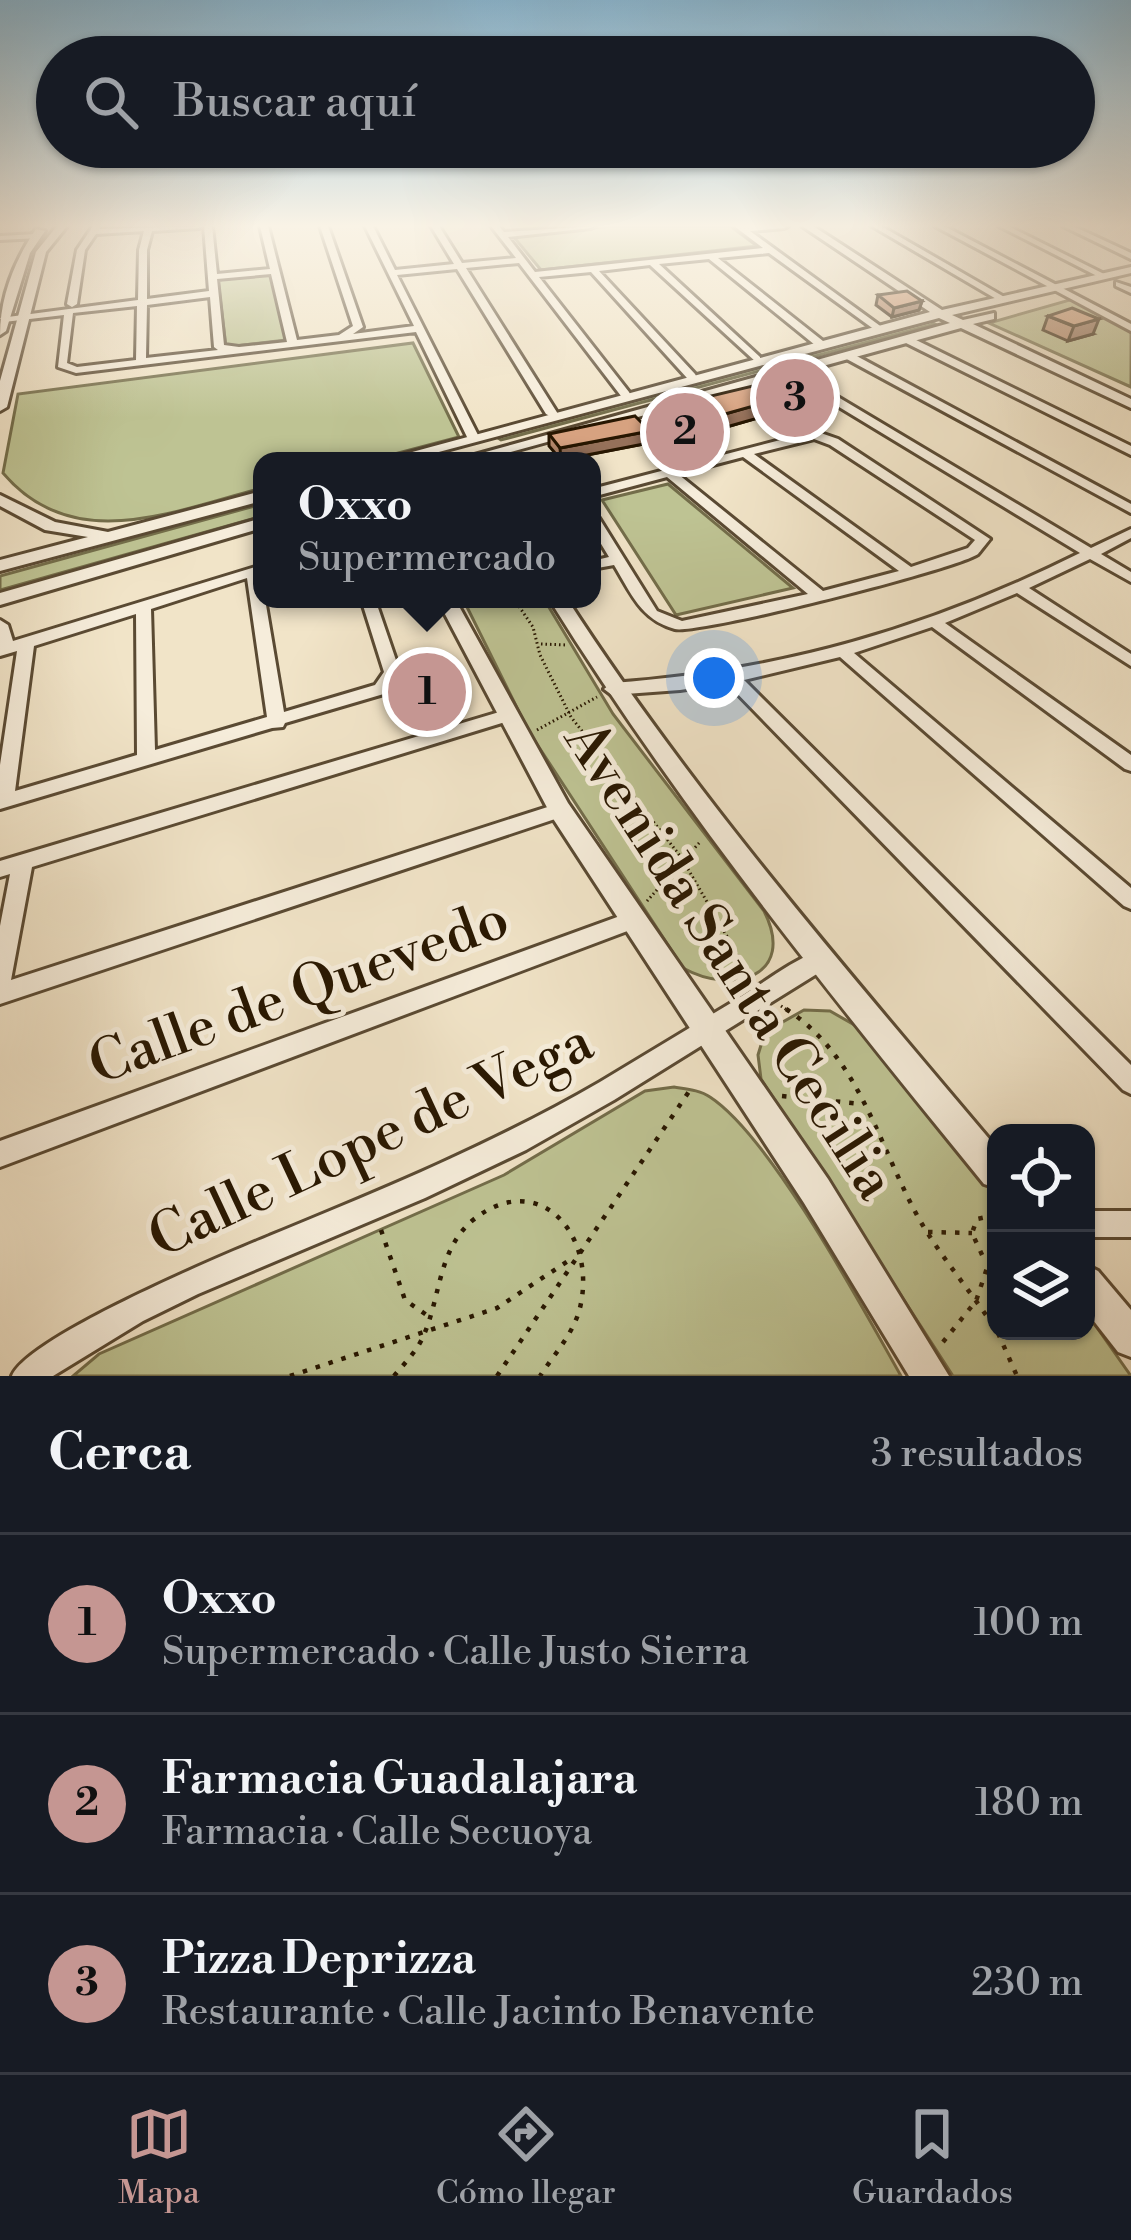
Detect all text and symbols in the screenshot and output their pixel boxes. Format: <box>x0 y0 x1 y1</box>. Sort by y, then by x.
search box <box>36 36 1095 168</box>
icon: search <box>78 69 144 135</box>
text: Buscar aquí <box>174 74 416 131</box>
pin: 3 <box>756 353 834 443</box>
pin: 2 <box>646 387 724 477</box>
popup <box>253 452 601 608</box>
text: Oxxo <box>298 477 413 534</box>
text: Supermercado <box>298 534 556 583</box>
pin: 1 <box>388 647 466 737</box>
your location <box>684 648 744 708</box>
street label: Avenida Santa Cecilia <box>547 708 911 1214</box>
street label: Calle de Quevedo <box>79 884 519 1102</box>
street label: Calle Lope de Vega <box>138 1007 605 1275</box>
map controls <box>987 1124 1095 1340</box>
button: locate <box>987 1124 1095 1232</box>
button: layers <box>987 1232 1095 1340</box>
text: Cerca <box>48 1422 191 1486</box>
text: 3 resultados <box>871 1430 1083 1479</box>
text: Oxxo <box>162 1571 277 1628</box>
text: 1 <box>78 1599 96 1648</box>
text: 100 m <box>974 1599 1083 1648</box>
text: Supermercado · Calle Justo Sierra <box>162 1628 749 1677</box>
text: Farmacia Guadalajara <box>162 1751 637 1808</box>
text: 2 <box>75 1779 99 1828</box>
text: 180 m <box>975 1779 1083 1828</box>
text: Farmacia · Calle Secuoya <box>162 1808 592 1857</box>
text: Pizza Deprizza <box>162 1931 476 1988</box>
text: 3 <box>75 1959 99 2008</box>
text: 230 m <box>971 1959 1083 2008</box>
text: Restaurante · Calle Jacinto Benavente <box>162 1988 815 2037</box>
tab: Mapa <box>118 2101 200 2214</box>
tab: Cómo llegar <box>436 2101 616 2214</box>
tab: Guardados <box>852 2101 1013 2214</box>

